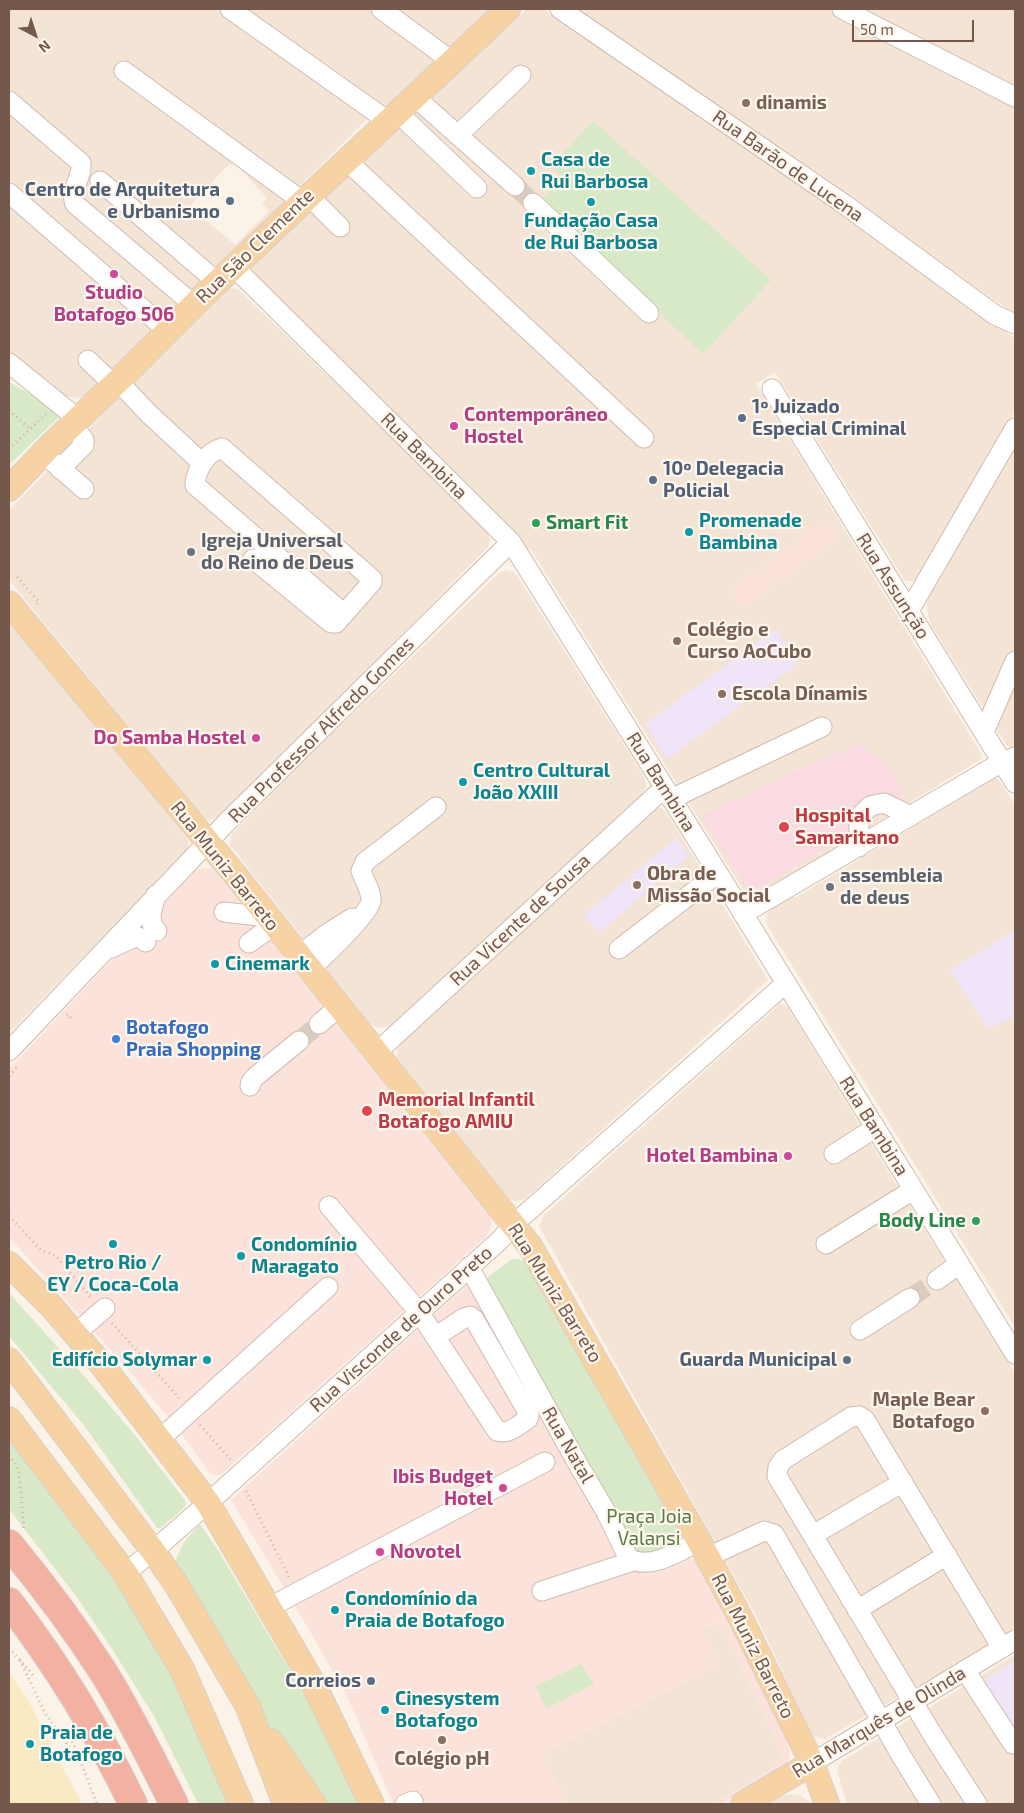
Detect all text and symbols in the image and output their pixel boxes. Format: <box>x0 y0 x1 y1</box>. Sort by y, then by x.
north arrow <box>10 10 60 60</box>
scale bar <box>854 10 976 42</box>
text: 50 m <box>860 20 894 38</box>
text: N <box>36 37 54 57</box>
place label: dinamis <box>756 92 827 114</box>
marker: dinamis <box>740 97 752 109</box>
street label: Rua Barão de Lucena <box>708 105 868 227</box>
place label: Casa de Rui Barbosa <box>541 149 648 193</box>
marker: Casa de Rui Barbosa <box>525 165 537 177</box>
place label: Centro de Arquitetura e Urbanismo <box>25 179 220 223</box>
street label: Rua São Clemente <box>191 184 319 308</box>
marker: Centro de Arquitetura e Urbanismo <box>224 195 236 207</box>
marker: Fundação Casa de Rui Barbosa <box>585 196 597 208</box>
place label: Fundação Casa de Rui Barbosa <box>524 210 658 254</box>
marker: Studio Botafogo 506 <box>108 268 120 280</box>
place label: Studio Botafogo 506 <box>54 282 174 326</box>
place label: 1º Juizado Especial Criminal <box>752 396 906 440</box>
place label: Contemporâneo Hostel <box>464 404 608 448</box>
street label: Rua Bambina <box>376 408 472 504</box>
marker: 1º Juizado Especial Criminal <box>736 412 748 424</box>
marker: Contemporâneo Hostel <box>448 420 460 432</box>
place label: 10º Delegacia Policial <box>663 458 784 502</box>
marker: 10º Delegacia Policial <box>647 474 659 486</box>
place label: Promenade Bambina <box>699 510 802 554</box>
place label: Smart Fit <box>546 512 628 534</box>
marker: Smart Fit <box>530 517 542 529</box>
marker: Promenade Bambina <box>683 526 695 538</box>
street label: Rua Assunção <box>851 529 935 643</box>
place label: Igreja Universal do Reino de Deus <box>201 530 354 574</box>
marker: Igreja Universal do Reino de Deus <box>185 546 197 558</box>
place label: Colégio e Curso AoCubo <box>687 619 812 663</box>
street label: Rua Professor Alfredo Gomes <box>223 632 419 828</box>
marker: Colégio e Curso AoCubo <box>671 635 683 647</box>
place label: Escola Dínamis <box>732 683 868 705</box>
marker: Escola Dínamis <box>716 688 728 700</box>
place label: Do Samba Hostel <box>94 727 246 749</box>
street label: Rua Bambina <box>621 728 701 836</box>
marker: Do Samba Hostel <box>250 732 262 744</box>
place label: Centro Cultural João XXIII <box>473 760 610 804</box>
marker: Centro Cultural João XXIII <box>457 776 469 788</box>
street label: Rua Muniz Barreto <box>166 797 284 935</box>
place label: Hospital Samaritano <box>795 805 899 849</box>
marker: Hospital Samaritano <box>777 820 791 834</box>
street label: Rua Vicente de Sousa <box>445 849 595 991</box>
place label: Obra de Missão Social <box>647 863 770 907</box>
place label: assembleia de deus <box>840 865 943 909</box>
marker: Obra de Missão Social <box>631 879 643 891</box>
marker: assembleia de deus <box>824 881 836 893</box>
place label: Cinemark <box>225 953 310 975</box>
marker: Cinemark <box>209 958 221 970</box>
place label: Botafogo Praia Shopping <box>126 1017 261 1061</box>
marker: Botafogo Praia Shopping <box>110 1033 122 1045</box>
street label: Rua Bambina <box>834 1072 914 1180</box>
place label: Memorial Infantil Botafogo AMIU <box>378 1089 535 1133</box>
marker: Memorial Infantil Botafogo AMIU <box>360 1104 374 1118</box>
place label: Hotel Bambina <box>646 1145 778 1167</box>
marker: Hotel Bambina <box>782 1150 794 1162</box>
place label: Body Line <box>879 1210 966 1232</box>
marker: Body Line <box>970 1215 982 1227</box>
street label: Rua Muniz Barreto <box>503 1219 607 1367</box>
place label: Condomínio Maragato <box>251 1234 357 1278</box>
marker: Petro Rio / EY / Coca-Cola <box>107 1238 119 1250</box>
street label: Rua Visconde de Ouro Preto <box>305 1241 497 1417</box>
marker: Condomínio Maragato <box>235 1250 247 1262</box>
place label: Petro Rio / EY / Coca-Cola <box>47 1252 179 1296</box>
place label: Edifício Solymar <box>52 1349 197 1371</box>
place label: Guarda Municipal <box>680 1349 837 1371</box>
marker: Edifício Solymar <box>201 1354 213 1366</box>
marker: Guarda Municipal <box>841 1354 853 1366</box>
place label: Maple Bear Botafogo <box>873 1389 975 1433</box>
street label: Rua Natal <box>537 1403 599 1487</box>
marker: Maple Bear Botafogo <box>979 1405 991 1417</box>
place label: Ibis Budget Hotel <box>393 1466 493 1510</box>
marker: Ibis Budget Hotel <box>497 1482 509 1494</box>
park label: Praça Joia Valansi <box>606 1506 692 1550</box>
place label: Novotel <box>390 1541 461 1563</box>
marker: Novotel <box>374 1546 386 1558</box>
street label: Rua Muniz Barreto <box>707 1570 799 1722</box>
place label: Condomínio da Praia de Botafogo <box>345 1588 505 1632</box>
marker: Condomínio da Praia de Botafogo <box>329 1604 341 1616</box>
street label: Rua Marquês de Olinda <box>788 1661 970 1783</box>
place label: Correios <box>285 1670 361 1692</box>
marker: Correios <box>365 1675 377 1687</box>
place label: Cinesystem Botafogo <box>395 1688 500 1732</box>
marker: Cinesystem Botafogo <box>379 1704 391 1716</box>
place label: Praia de Botafogo <box>40 1722 123 1766</box>
marker: Colégio pH <box>436 1734 448 1746</box>
marker: Praia de Botafogo <box>24 1738 36 1750</box>
place label: Colégio pH <box>394 1748 490 1770</box>

